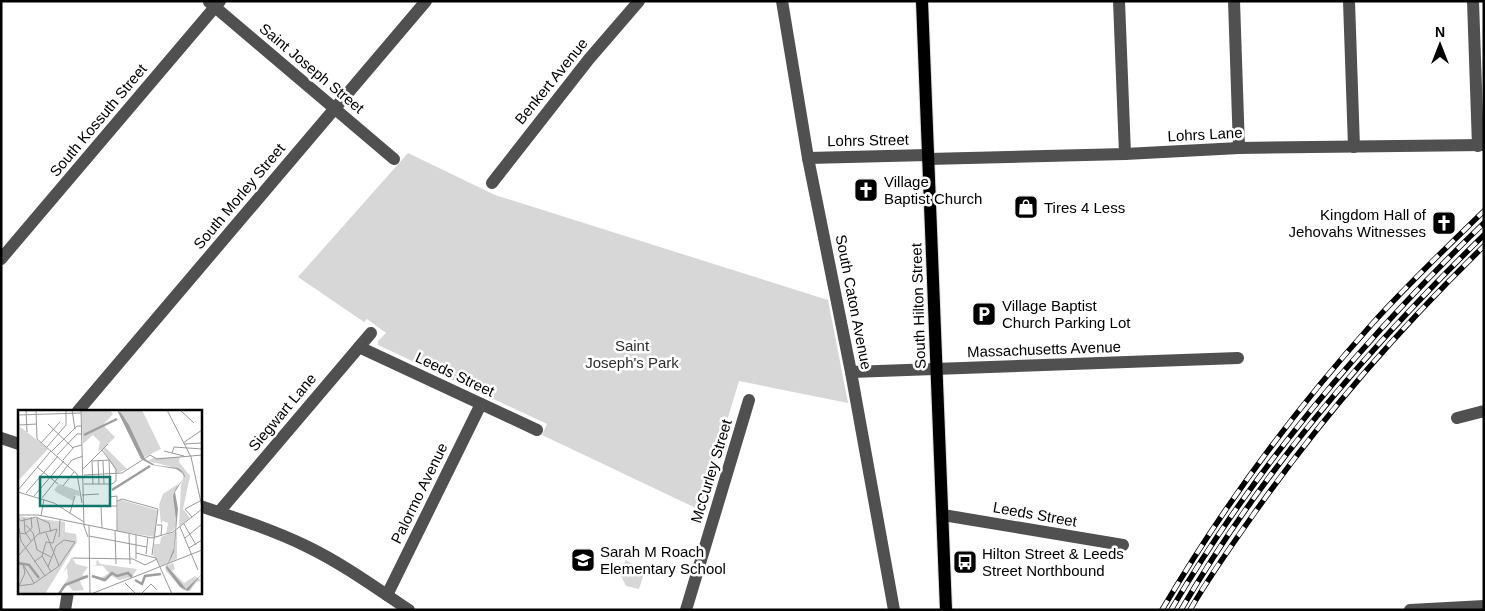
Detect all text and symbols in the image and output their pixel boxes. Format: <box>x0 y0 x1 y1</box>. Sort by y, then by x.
street label: Saint Joseph Street <box>256 19 368 117</box>
north arrow <box>1415 20 1465 70</box>
text: N <box>1435 24 1445 40</box>
street label: Benkert Avenue <box>511 35 591 127</box>
street label: South Kossuth Street <box>46 60 151 180</box>
street label: Lohrs Lane <box>1167 124 1243 144</box>
street label: Lohrs Street <box>827 131 910 149</box>
street label: South Morley Street <box>190 139 289 252</box>
place label: Village Baptist Church <box>884 173 982 207</box>
church icon: Village Baptist Church <box>853 177 879 203</box>
shop icon: Tires 4 Less <box>1013 194 1039 220</box>
place label: Tires 4 Less <box>1044 199 1125 216</box>
place label: Kingdom Hall of Jehovahs Witnesses <box>1288 206 1427 240</box>
church icon: Kingdom Hall of Jehovahs Witnesses <box>1431 210 1457 236</box>
street label: South Caton Avenue <box>833 233 875 371</box>
street label: South Hilton Street <box>907 242 929 369</box>
place label: Village Baptist Church Parking Lot <box>1002 297 1131 331</box>
parking icon: Village Baptist Church Parking Lot <box>971 301 997 327</box>
park label: Saint Joseph's Park <box>585 337 679 371</box>
street label: Massachusetts Avenue <box>967 338 1121 360</box>
street label: Leeds Street <box>413 348 498 400</box>
street label: Siegwart Lane <box>245 370 319 454</box>
inset map <box>18 410 201 594</box>
street label: McCurley Street <box>687 416 735 525</box>
street label: Palormo Avenue <box>387 440 451 546</box>
street label: Leeds Street <box>992 498 1079 530</box>
place label: Sarah M Roach Elementary School <box>600 543 726 577</box>
place label: Hilton Street & Leeds Street Northbound <box>982 545 1124 579</box>
school or university icon: Sarah M Roach Elementary School <box>570 547 596 573</box>
bus stop icon: Hilton Street & Leeds Street Northbound <box>952 549 978 575</box>

